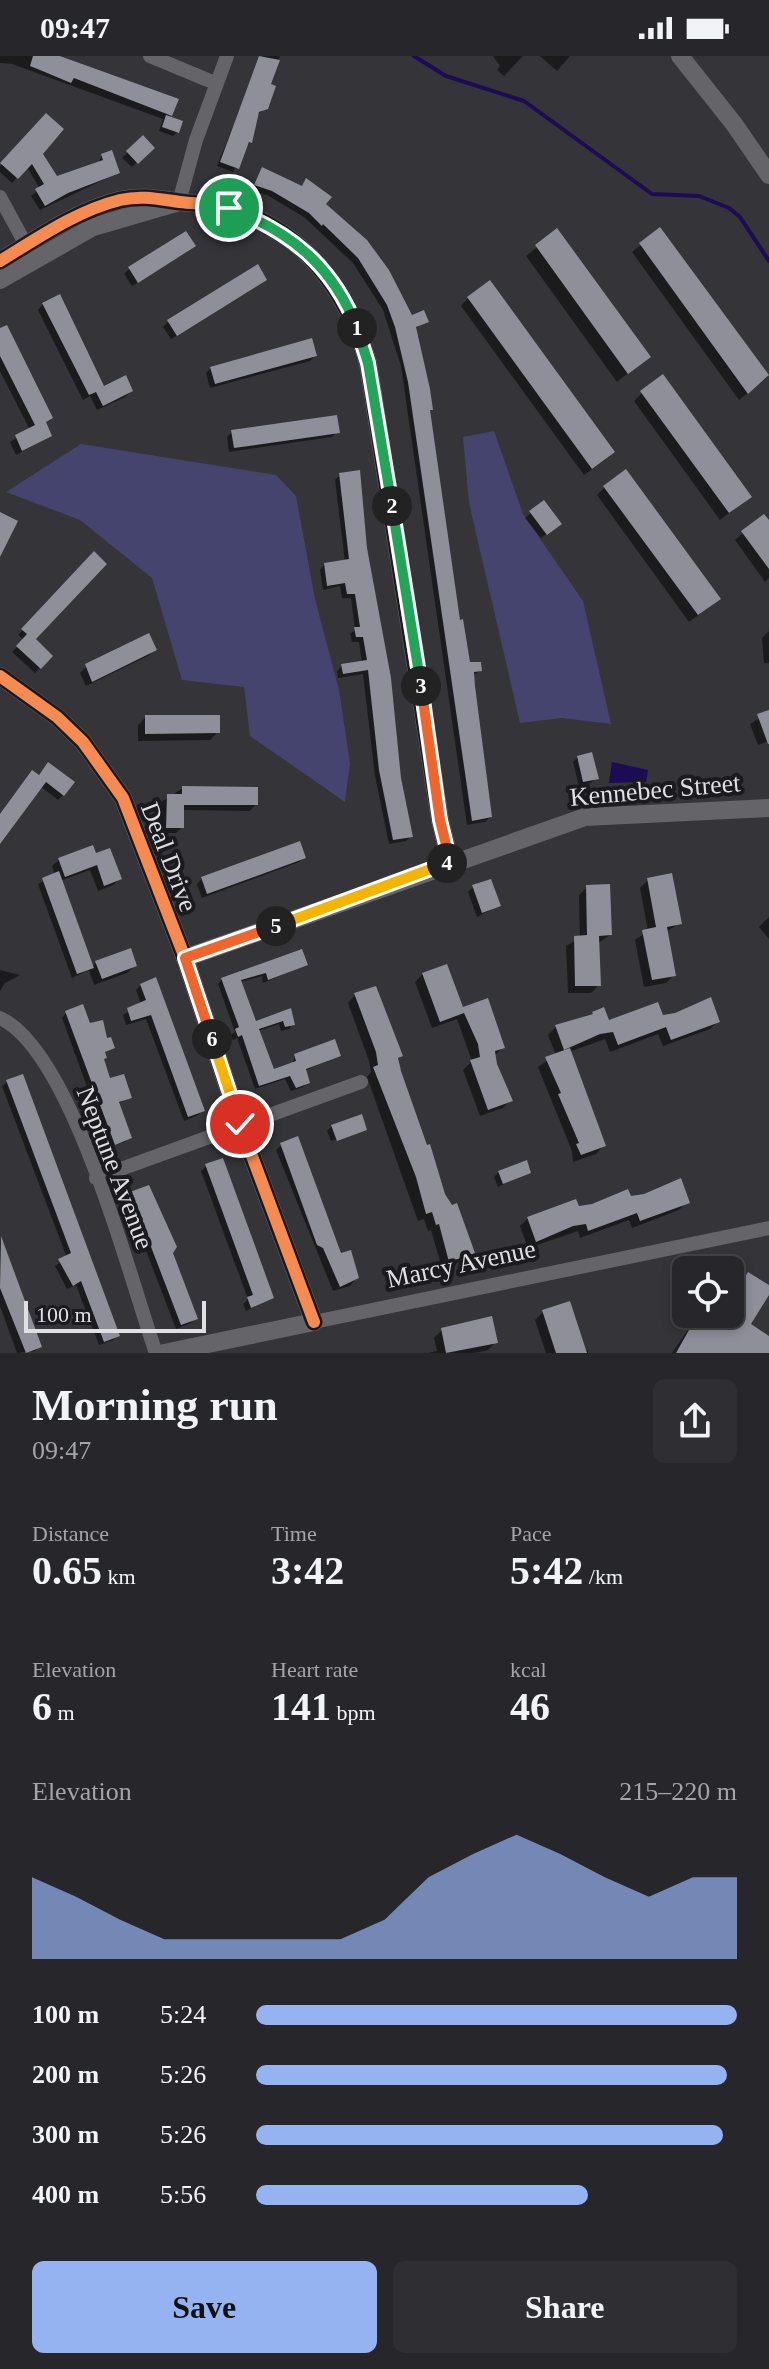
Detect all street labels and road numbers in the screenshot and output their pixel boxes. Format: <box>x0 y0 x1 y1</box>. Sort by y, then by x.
street label: Kennebec Street <box>569 768 742 812</box>
street label: Deal Drive <box>135 798 203 916</box>
street label: Neptune Avenue <box>71 1082 159 1254</box>
street label: Marcy Avenue <box>384 1234 538 1294</box>

